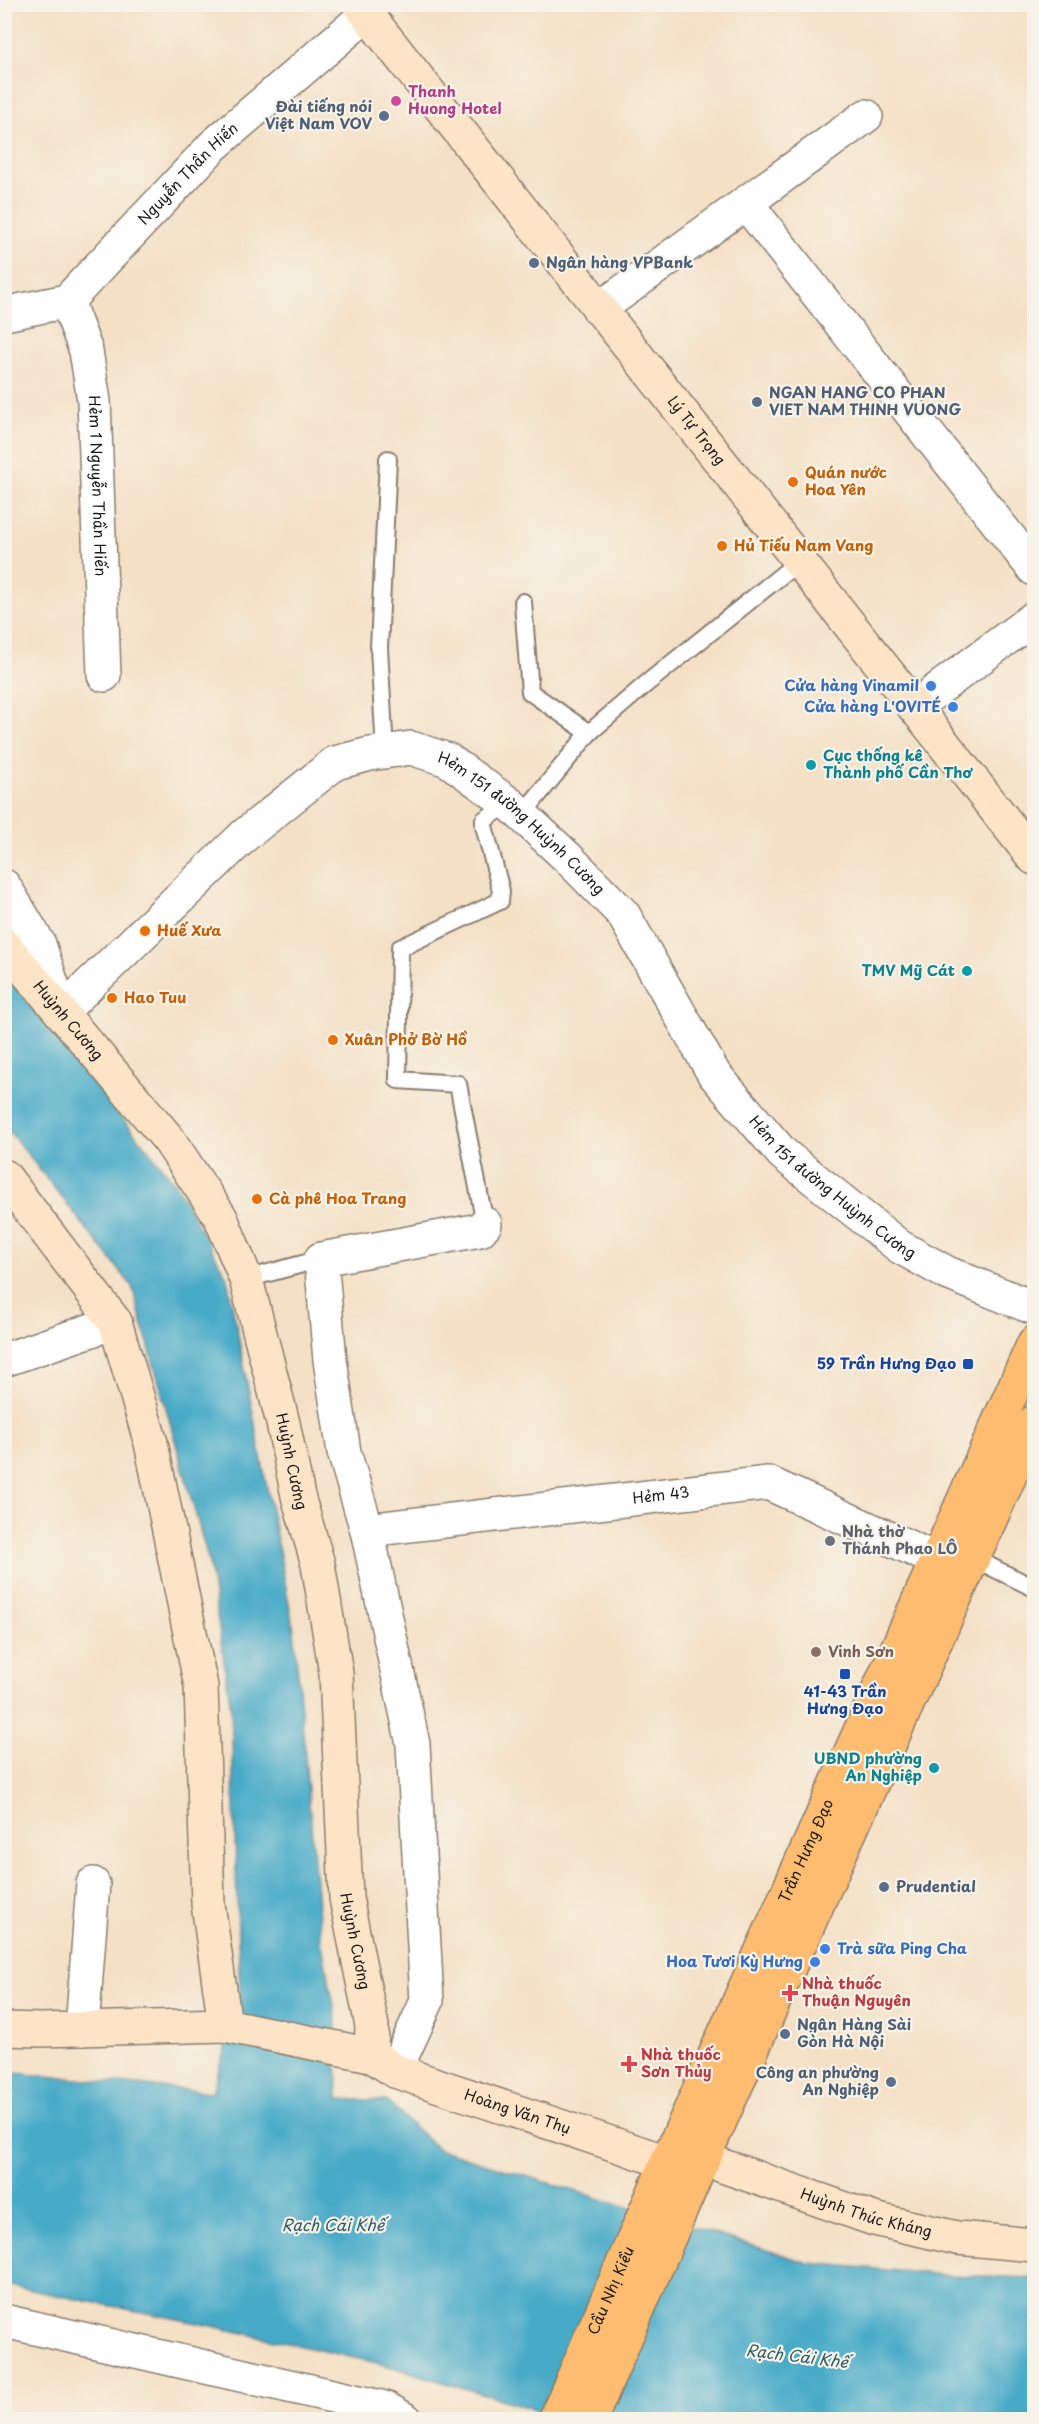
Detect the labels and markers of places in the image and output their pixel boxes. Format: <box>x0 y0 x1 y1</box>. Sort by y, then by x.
place label: Thanh Huong Hotel <box>408 79 502 119</box>
place label: Đài tiếng nói Việt Nam VOV <box>265 94 373 134</box>
marker: Thanh Huong Hotel <box>389 94 403 108</box>
marker: Đài tiếng nói Việt Nam VOV <box>377 109 391 123</box>
place label: Ngân hàng VPBank <box>546 250 693 273</box>
marker: Ngân hàng VPBank <box>527 256 541 270</box>
place label: NGAN HANG CO PHAN VIET NAM THINH VUONG <box>769 380 961 420</box>
marker: NGAN HANG CO PHAN VIET NAM THINH VUONG <box>750 395 764 409</box>
place label: Quán nước Hoa Yên <box>805 460 887 500</box>
marker: Quán nước Hoa Yên <box>786 475 800 489</box>
place label: Hủ Tiếu Nam Vang <box>734 533 873 556</box>
marker: Hủ Tiếu Nam Vang <box>715 539 729 553</box>
place label: Cửa hàng Vinamil <box>784 673 919 696</box>
marker: Cửa hàng Vinamil <box>924 679 938 693</box>
place label: Cửa hàng L'OVITÉ <box>804 694 941 717</box>
marker: Cửa hàng L'OVITÉ <box>946 700 960 714</box>
place label: Cục thống kê Thành phố Cần Thơ <box>823 743 974 783</box>
marker: Cục thống kê Thành phố Cần Thơ <box>804 758 818 772</box>
place label: Huế Xưa <box>157 918 221 941</box>
marker: Huế Xưa <box>138 924 152 938</box>
place label: TMV Mỹ Cát <box>862 958 955 981</box>
marker: TMV Mỹ Cát <box>960 964 974 978</box>
place label: Hao Tuu <box>124 985 186 1008</box>
marker: Hao Tuu <box>105 991 119 1005</box>
place label: Xuân Phở Bờ Hồ <box>345 1027 467 1050</box>
marker: Xuân Phở Bờ Hồ <box>326 1033 340 1047</box>
place label: Cà phê Hoa Trang <box>269 1186 406 1209</box>
marker: Cà phê Hoa Trang <box>250 1192 264 1206</box>
place label: 59 Trần Hưng Đạo <box>817 1351 956 1374</box>
marker: 59 Trần Hưng Đạo <box>961 1357 975 1371</box>
place label: Nhà thờ Thánh Phao LÔ <box>842 1519 958 1559</box>
marker: Nhà thờ Thánh Phao LÔ <box>823 1534 837 1548</box>
place label: Vinh Sơn <box>828 1639 894 1662</box>
marker: Vinh Sơn <box>809 1645 823 1659</box>
marker: 41-43 Trần Hưng Đạo <box>838 1667 852 1681</box>
place label: 41-43 Trần Hưng Đạo <box>803 1679 887 1719</box>
place label: UBND phường An Nghiệp <box>814 1746 922 1786</box>
marker: UBND phường An Nghiệp <box>927 1761 941 1775</box>
place label: Prudential <box>896 1874 976 1897</box>
marker: Prudential <box>877 1880 891 1894</box>
place label: Trà sữa Ping Cha <box>837 1936 967 1959</box>
marker: Trà sữa Ping Cha <box>818 1942 832 1956</box>
place label: Hoa Tươi Kỳ Hưng <box>666 1949 803 1972</box>
marker: Hoa Tươi Kỳ Hưng <box>808 1955 822 1969</box>
place label: Nhà thuốc Thuận Nguyên <box>802 1971 911 2011</box>
marker: Nhà thuốc Thuận Nguyên <box>783 1986 797 2000</box>
place label: Ngân Hàng Sài Gòn Hà Nội <box>797 2012 911 2052</box>
marker: Ngân Hàng Sài Gòn Hà Nội <box>778 2027 792 2041</box>
place label: Nhà thuốc Sơn Thủy <box>641 2042 721 2082</box>
marker: Nhà thuốc Sơn Thủy <box>622 2057 636 2071</box>
place label: Công an phường An Nghiệp <box>756 2060 879 2100</box>
marker: Công an phường An Nghiệp <box>884 2075 898 2089</box>

